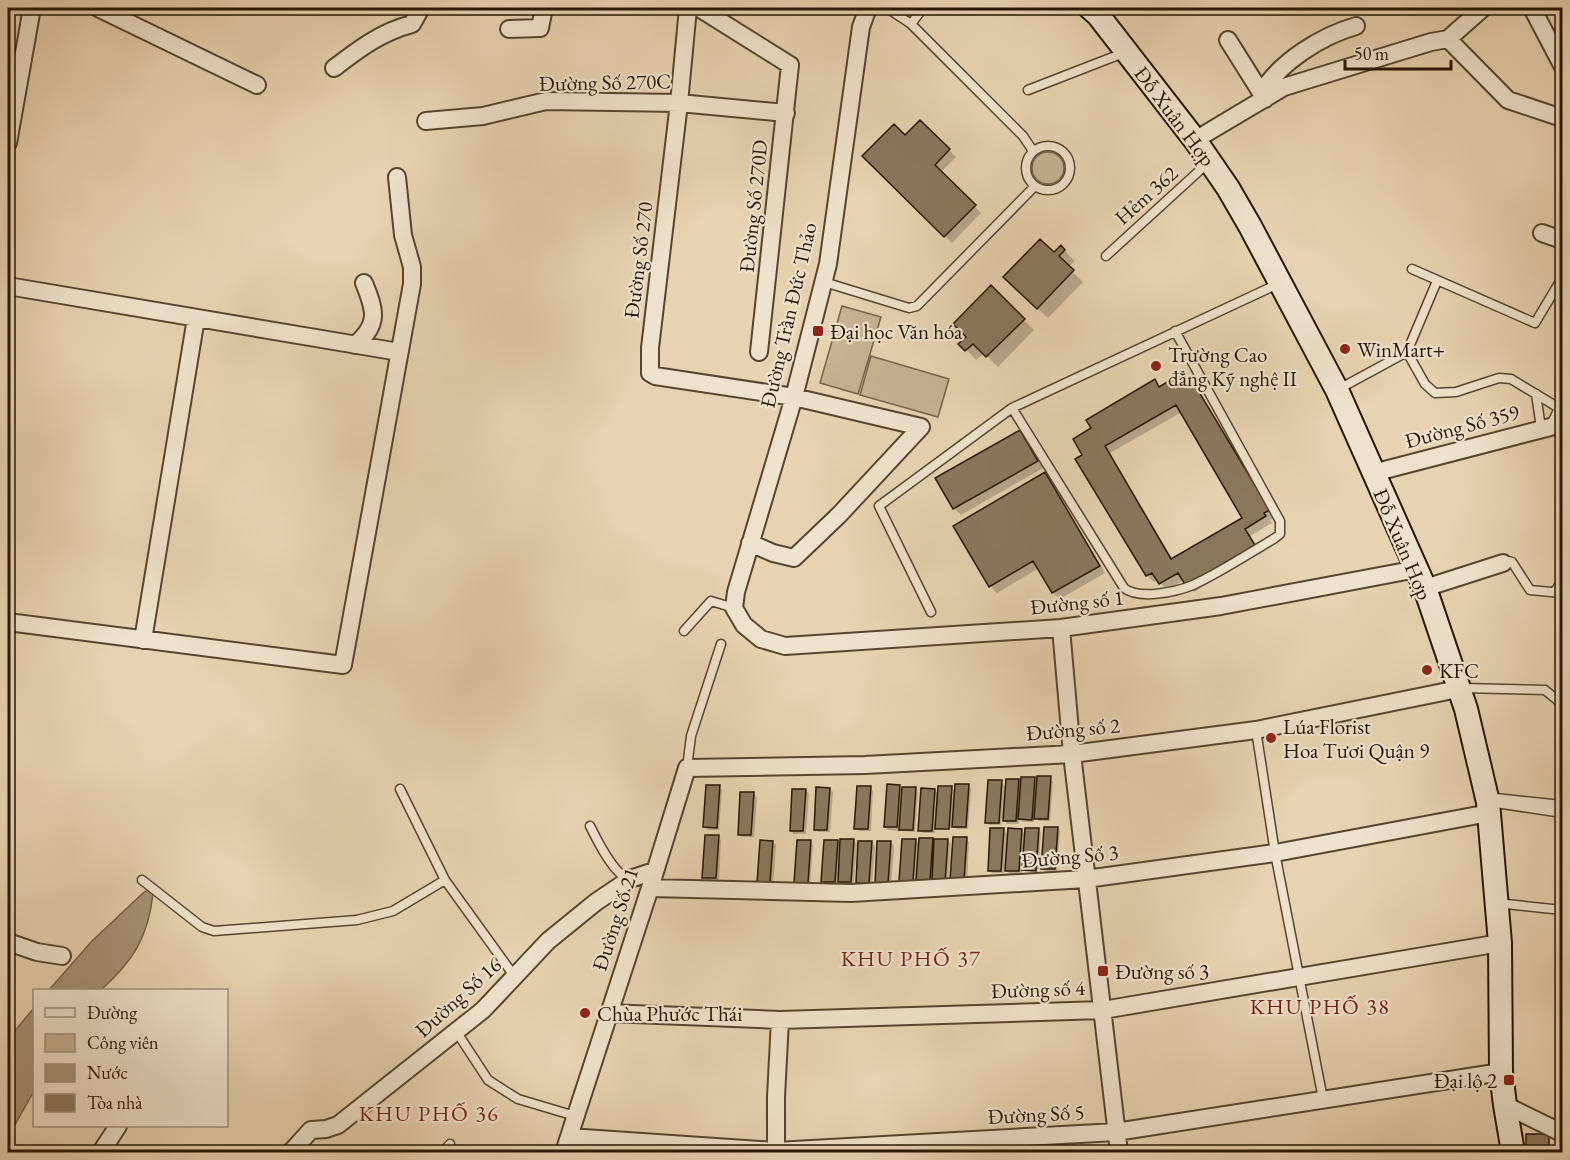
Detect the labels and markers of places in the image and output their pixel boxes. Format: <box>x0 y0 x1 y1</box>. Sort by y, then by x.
place label: Đại học Văn hóa <box>830 318 963 345</box>
marker: Đại học Văn hóa <box>811 324 825 338</box>
place label: WinMart+ <box>1357 336 1445 363</box>
place label: Trường Cao đẳng Kỹ nghệ II <box>1168 341 1297 392</box>
marker: WinMart+ <box>1338 342 1352 356</box>
marker: Trường Cao đẳng Kỹ nghệ II <box>1149 359 1163 373</box>
place label: KFC <box>1439 657 1479 684</box>
marker: KFC <box>1420 663 1434 677</box>
place label: Lúa Florist Hoa Tươi Quận 9 <box>1283 713 1429 765</box>
marker: Lúa Florist Hoa Tươi Quận 9 <box>1264 731 1278 745</box>
place label: Đường số 3 <box>1115 958 1209 985</box>
marker: Đường số 3 <box>1096 964 1110 978</box>
place label: Chùa Phước Thái <box>597 1000 742 1027</box>
marker: Chùa Phước Thái <box>578 1006 592 1020</box>
place label: Đại lộ 2 <box>1434 1067 1497 1094</box>
marker: Đại lộ 2 <box>1502 1073 1516 1087</box>

